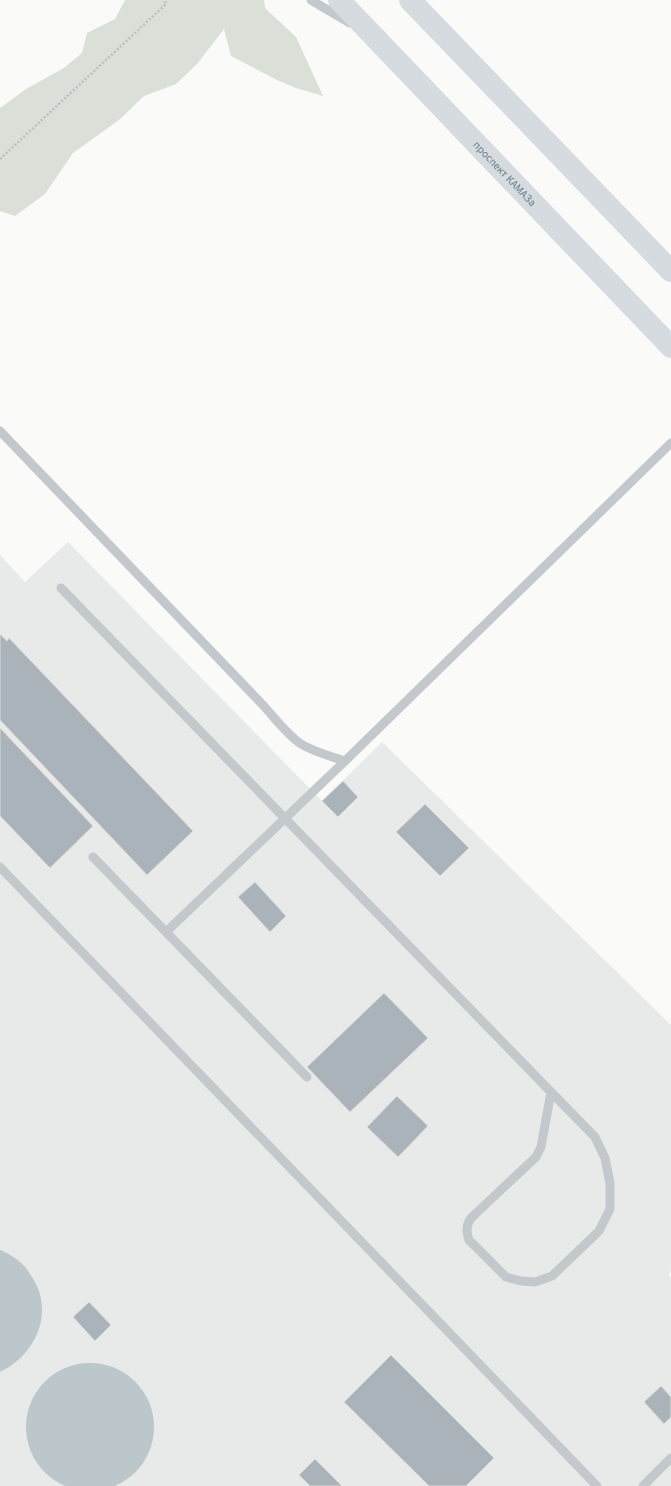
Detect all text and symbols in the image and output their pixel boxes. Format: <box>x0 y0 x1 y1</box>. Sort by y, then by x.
street label: проспект КАМАЗа <box>470 137 540 209</box>

